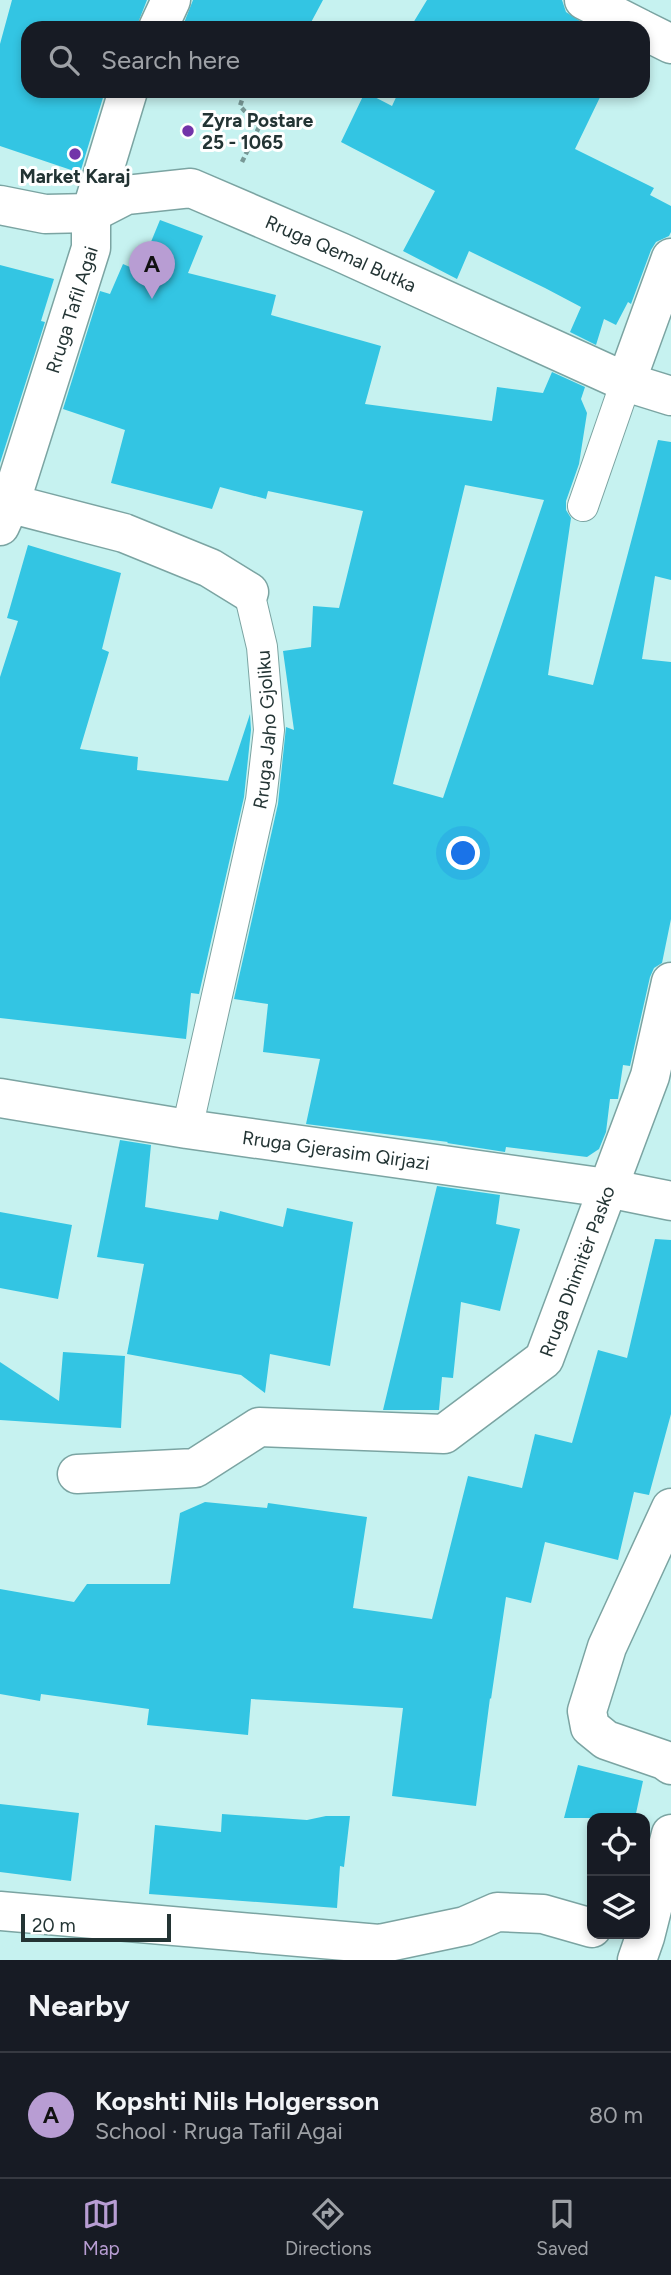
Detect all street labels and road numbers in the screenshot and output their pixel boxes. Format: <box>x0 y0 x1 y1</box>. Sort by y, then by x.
street label: Rruga Qemal Butka <box>262 210 420 297</box>
street label: Rruga Tafil Agai <box>41 243 103 376</box>
street label: Rruga Jaho Gjoliku <box>248 649 282 811</box>
street label: Rruga Gjerasim Qirjazi <box>241 1126 431 1175</box>
street label: Rruga Dhimitër Pasko <box>535 1182 620 1360</box>

